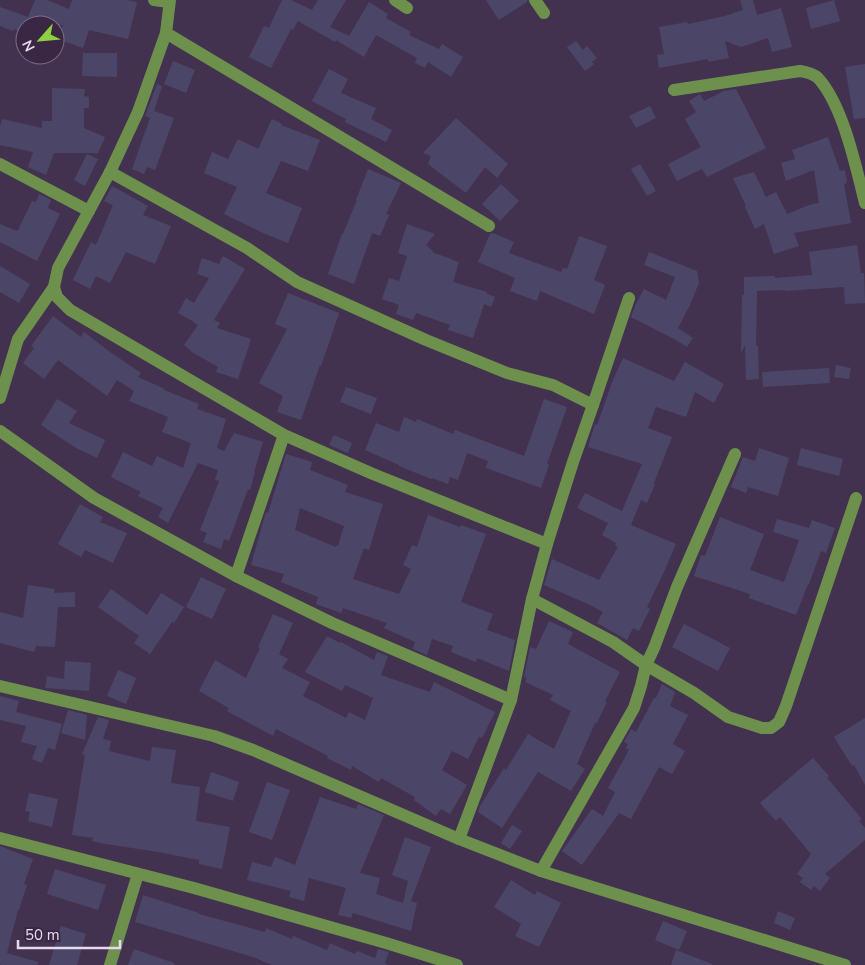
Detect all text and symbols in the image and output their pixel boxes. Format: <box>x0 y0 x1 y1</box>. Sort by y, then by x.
north arrow <box>15 15 65 65</box>
text: N <box>18 37 40 55</box>
scale bar <box>18 918 120 950</box>
text: 50 m <box>25 925 60 945</box>

